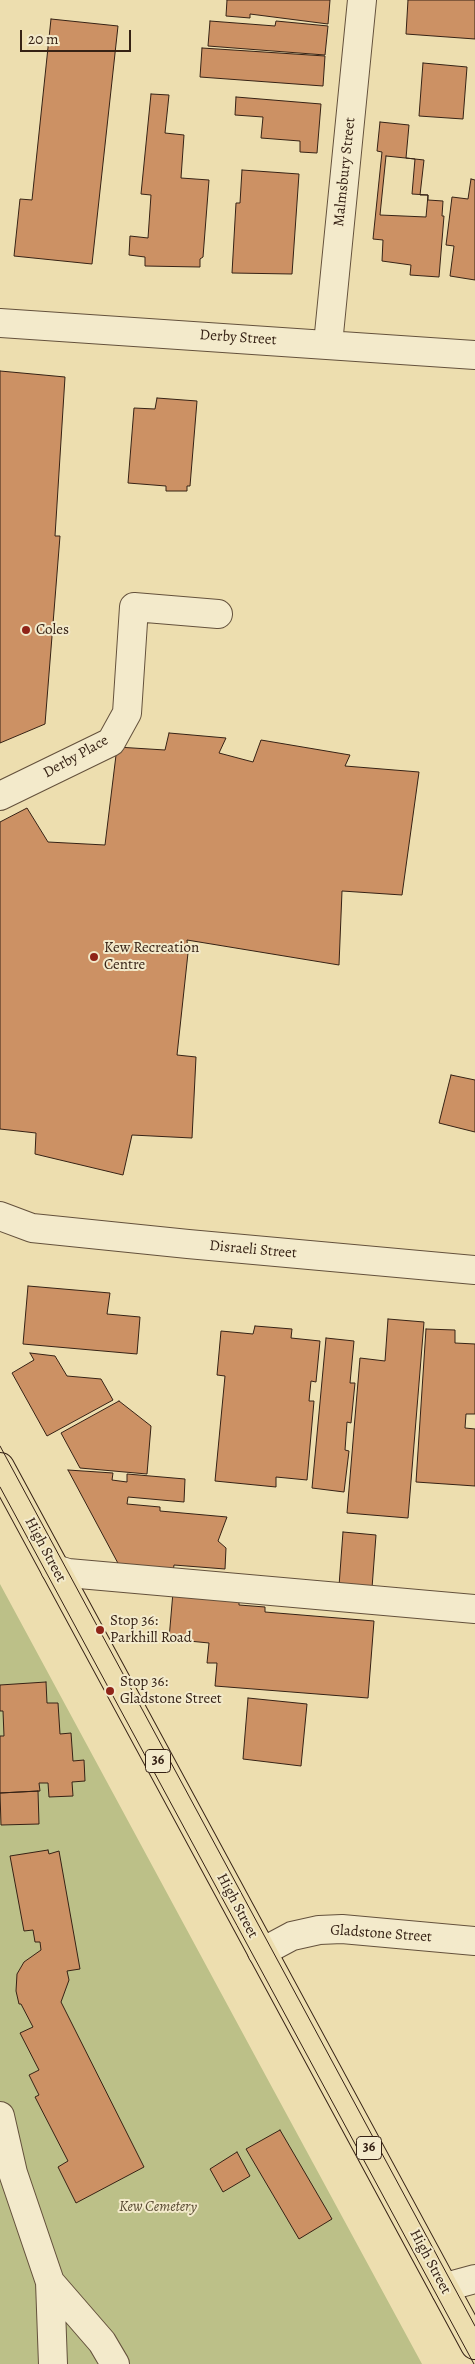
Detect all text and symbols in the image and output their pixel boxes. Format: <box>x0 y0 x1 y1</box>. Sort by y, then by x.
scale bar <box>22 20 134 52</box>
text: 20 m <box>28 29 59 49</box>
street label: Malmsbury Street <box>330 116 360 228</box>
street label: Derby Street <box>199 326 277 350</box>
place label: Coles <box>36 621 69 639</box>
marker: Coles <box>20 624 32 636</box>
street label: Derby Place <box>40 732 112 782</box>
place label: Kew Recreation Centre <box>104 939 199 974</box>
marker: Kew Recreation Centre <box>88 951 100 963</box>
street label: Disraeli Street <box>208 1237 298 1263</box>
street label: High Street <box>20 1515 70 1585</box>
place label: Stop 36: Parkhill Road <box>110 1612 192 1647</box>
marker: Stop 36: Parkhill Road <box>94 1624 106 1636</box>
place label: Stop 36: Gladstone Street <box>120 1673 222 1708</box>
marker: Stop 36: Gladstone Street <box>104 1685 116 1697</box>
road number: 36 <box>146 1750 170 1772</box>
street label: High Street <box>212 1871 262 1941</box>
street label: Gladstone Street <box>330 1921 432 1947</box>
road number: 36 <box>356 2136 382 2160</box>
park label: Kew Cemetery <box>119 2198 197 2216</box>
street label: High Street <box>405 2227 455 2297</box>

